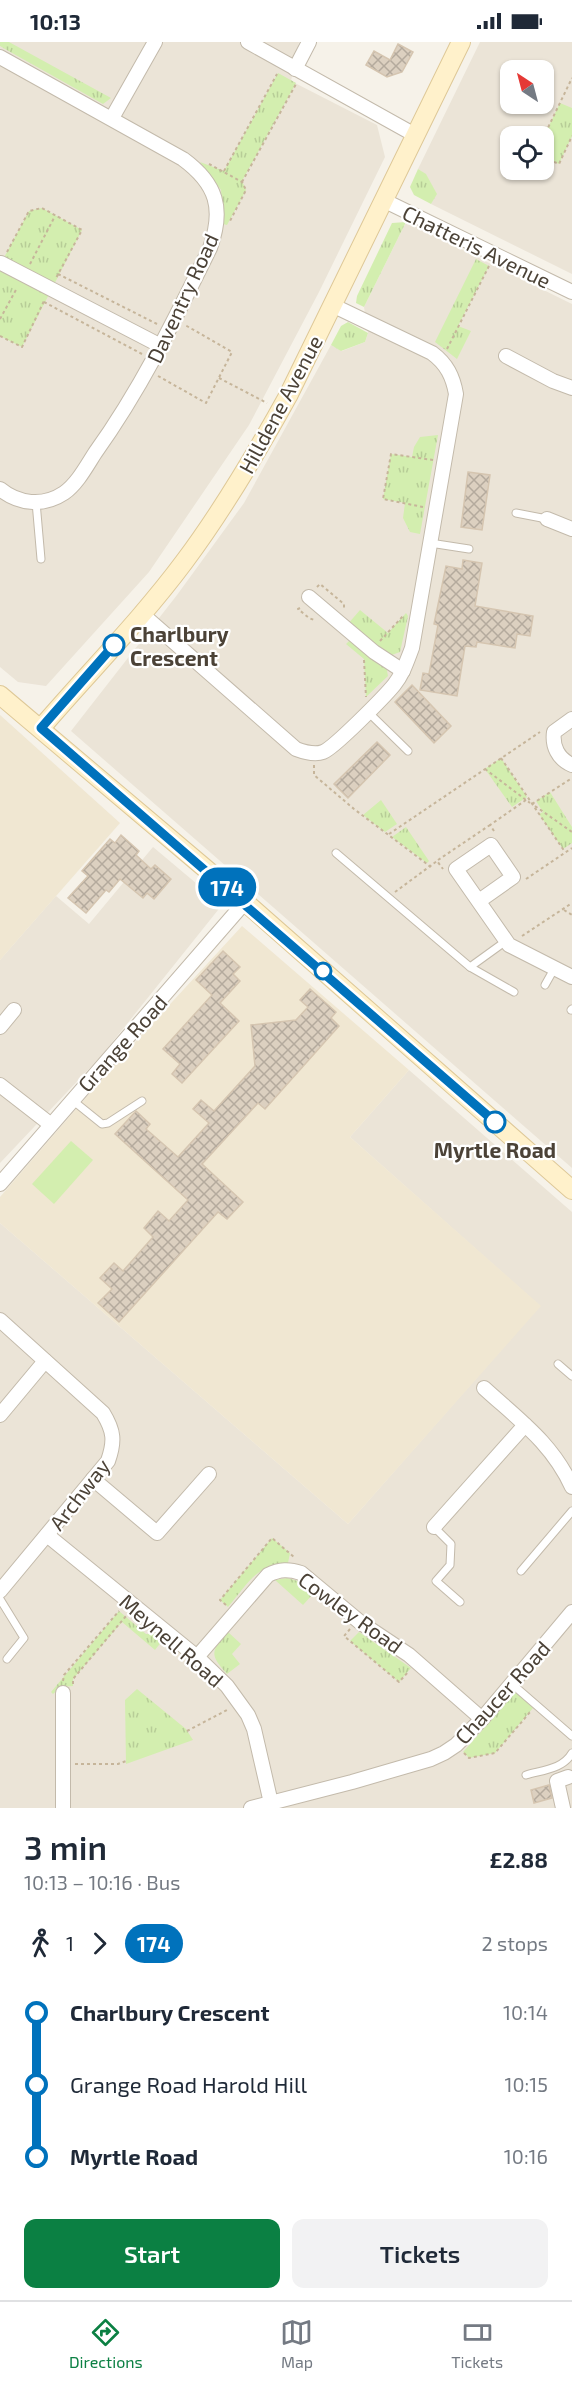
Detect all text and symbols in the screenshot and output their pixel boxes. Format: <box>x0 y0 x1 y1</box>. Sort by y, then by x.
text: 10:13 <box>30 8 81 34</box>
north arrow <box>500 60 554 114</box>
map controls <box>500 60 554 180</box>
button: locate <box>500 126 554 180</box>
street label: Chatteris Avenue <box>399 199 555 293</box>
street label: Daventry Road <box>141 229 223 367</box>
street label: Hilldene Avenue <box>233 331 327 477</box>
place label: Charlbury Crescent <box>130 621 229 670</box>
marker: Charlbury Crescent <box>103 634 125 656</box>
line badge: 174 <box>192 868 262 906</box>
text: 174 <box>210 875 244 900</box>
unlabelled marker <box>314 962 332 980</box>
street label: Grange Road <box>72 990 172 1096</box>
marker: Myrtle Road <box>484 1111 506 1133</box>
place label: Myrtle Road <box>434 1137 556 1163</box>
street label: Archway <box>43 1453 115 1535</box>
street label: Cowley Road <box>294 1566 408 1658</box>
street label: Meynell Road <box>115 1588 229 1692</box>
street label: Chaucer Road <box>449 1635 555 1749</box>
text: 3 min <box>24 1827 107 1867</box>
text: £2.88 <box>490 1846 548 1872</box>
text: 10:13 – 10:16 · Bus <box>24 1870 180 1894</box>
icon: walk <box>24 1927 57 1960</box>
icon: forward <box>83 1927 116 1960</box>
text: 1 <box>66 1931 74 1955</box>
text: 174 <box>137 1931 171 1956</box>
text: 2 stops <box>481 1931 548 1955</box>
text: Charlbury Crescent <box>70 1999 269 2025</box>
text: 10:14 <box>503 2000 548 2024</box>
text: Grange Road Harold Hill <box>70 2071 307 2097</box>
text: 10:15 <box>505 2072 548 2096</box>
text: Myrtle Road <box>70 2143 198 2169</box>
text: 10:16 <box>504 2144 548 2168</box>
button: Start <box>24 2219 280 2288</box>
button: Tickets <box>292 2219 548 2288</box>
tab: Directions <box>69 2316 143 2371</box>
tab: Map <box>280 2316 313 2371</box>
tab: Tickets <box>451 2316 503 2371</box>

